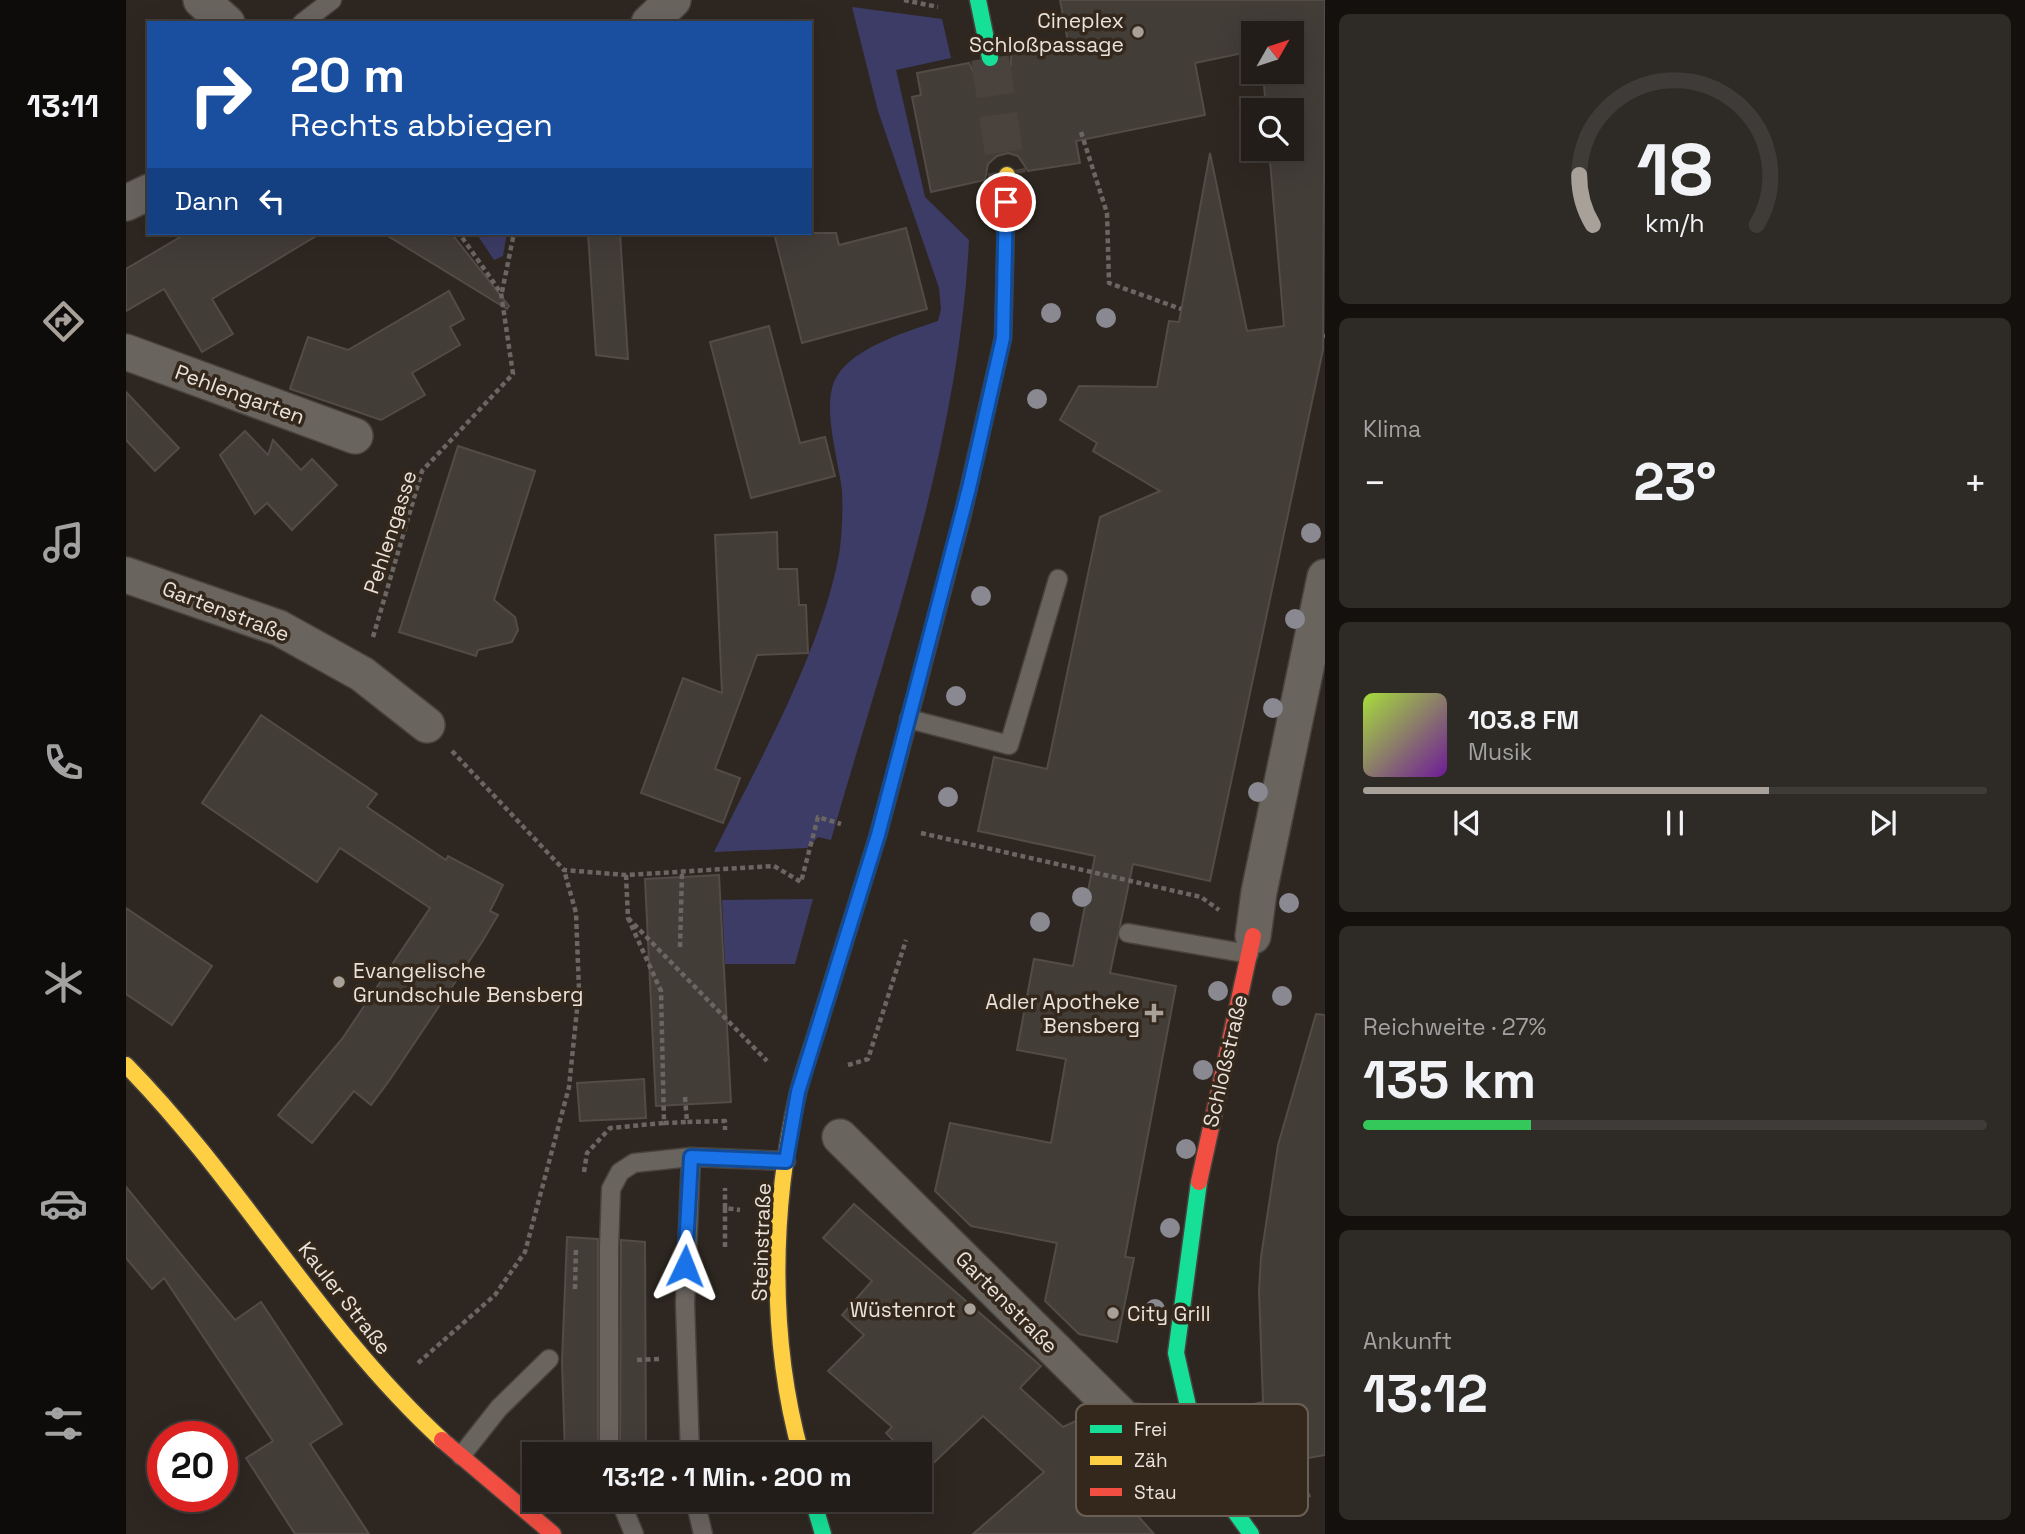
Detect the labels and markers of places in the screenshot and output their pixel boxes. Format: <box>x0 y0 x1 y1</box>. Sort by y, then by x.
place label: Cineplex Schloßpassage <box>969 7 1124 58</box>
marker: Cineplex Schloßpassage <box>1130 24 1146 40</box>
pin <box>976 172 1036 232</box>
place label: Evangelische Grundschule Bensberg <box>353 957 583 1008</box>
marker: Evangelische Grundschule Bensberg <box>331 974 347 990</box>
place label: Adler Apotheke Bensberg <box>985 988 1140 1039</box>
marker: Adler Apotheke Bensberg <box>1146 1005 1162 1021</box>
place label: Wüstenrot <box>850 1296 956 1323</box>
place label: City Grill <box>1127 1300 1211 1327</box>
marker: Wüstenrot <box>962 1301 978 1317</box>
marker: City Grill <box>1105 1305 1121 1321</box>

